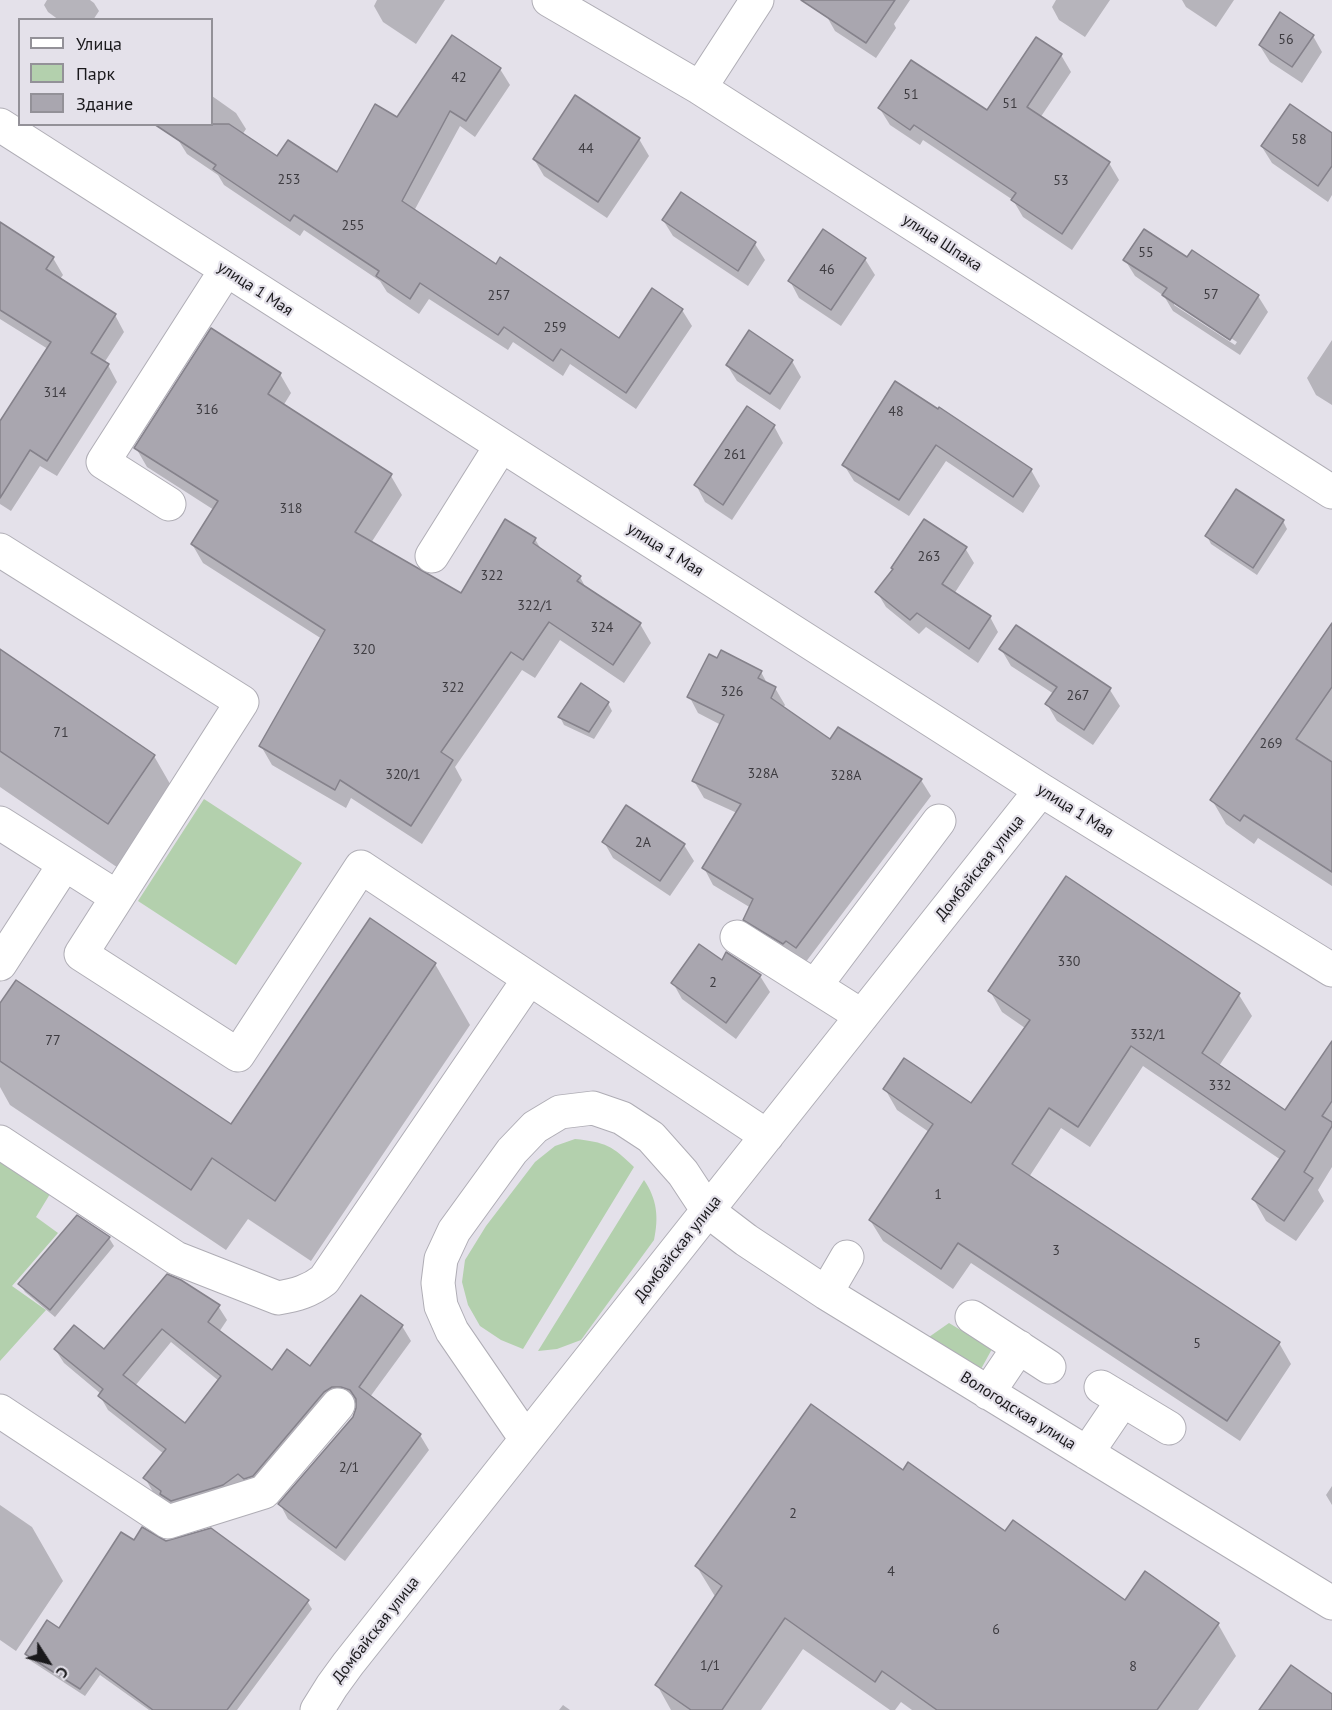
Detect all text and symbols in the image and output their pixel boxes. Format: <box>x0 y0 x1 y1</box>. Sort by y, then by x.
legend <box>18 18 213 126</box>
text: Улица <box>76 32 122 55</box>
house number: 56 <box>1278 32 1294 48</box>
text: Парк <box>76 62 115 85</box>
house number: 42 <box>451 70 467 86</box>
house number: 51 <box>903 87 919 103</box>
text: Здание <box>76 92 133 115</box>
house number: 51 <box>1002 96 1018 112</box>
house number: 58 <box>1291 132 1307 148</box>
house number: 44 <box>578 141 594 157</box>
house number: 253 <box>278 172 300 188</box>
house number: 53 <box>1053 173 1069 189</box>
street label: улица Шпака <box>899 210 985 276</box>
house number: 255 <box>342 218 364 234</box>
house number: 55 <box>1138 245 1154 261</box>
street label: улица 1 Мая <box>214 257 296 321</box>
house number: 46 <box>819 262 835 278</box>
house number: 57 <box>1203 287 1219 303</box>
house number: 257 <box>488 288 510 304</box>
house number: 259 <box>544 320 566 336</box>
house number: 314 <box>44 385 66 401</box>
house number: 316 <box>196 402 218 418</box>
house number: 48 <box>888 404 904 420</box>
house number: 261 <box>724 447 746 463</box>
house number: 318 <box>280 501 302 517</box>
street label: улица 1 Мая <box>623 519 707 581</box>
house number: 263 <box>918 549 940 565</box>
house number: 322 <box>481 568 503 584</box>
house number: 322/1 <box>517 598 553 614</box>
house number: 324 <box>591 620 613 636</box>
house number: 320 <box>353 642 375 658</box>
house number: 322 <box>442 680 464 696</box>
house number: 326 <box>721 684 743 700</box>
house number: 267 <box>1067 688 1089 704</box>
house number: 71 <box>53 725 69 741</box>
house number: 269 <box>1260 736 1282 752</box>
house number: 328А <box>747 766 779 782</box>
house number: 320/1 <box>385 767 421 783</box>
house number: 328А <box>830 768 862 784</box>
street label: улица 1 Мая <box>1033 780 1117 842</box>
street label: Домбайская улица <box>932 811 1028 925</box>
house number: 2А <box>635 835 651 851</box>
house number: 330 <box>1058 954 1080 970</box>
house number: 2 <box>709 975 717 991</box>
house number: 332/1 <box>1130 1027 1166 1043</box>
house number: 77 <box>45 1033 61 1049</box>
house number: 332 <box>1209 1078 1231 1094</box>
house number: 1 <box>934 1187 942 1203</box>
street label: Домбайская улица <box>630 1192 726 1306</box>
house number: 3 <box>1052 1243 1060 1259</box>
house number: 5 <box>1193 1336 1201 1352</box>
street label: Вологодская улица <box>957 1368 1079 1454</box>
house number: 2/1 <box>339 1460 359 1476</box>
house number: 2 <box>789 1506 797 1522</box>
house number: 4 <box>887 1564 895 1580</box>
street label: Домбайская улица <box>328 1573 424 1687</box>
house number: 6 <box>992 1622 1000 1638</box>
north arrow <box>18 1632 78 1692</box>
house number: 1/1 <box>700 1658 720 1674</box>
house number: 8 <box>1129 1659 1137 1675</box>
text: С <box>52 1663 73 1682</box>

